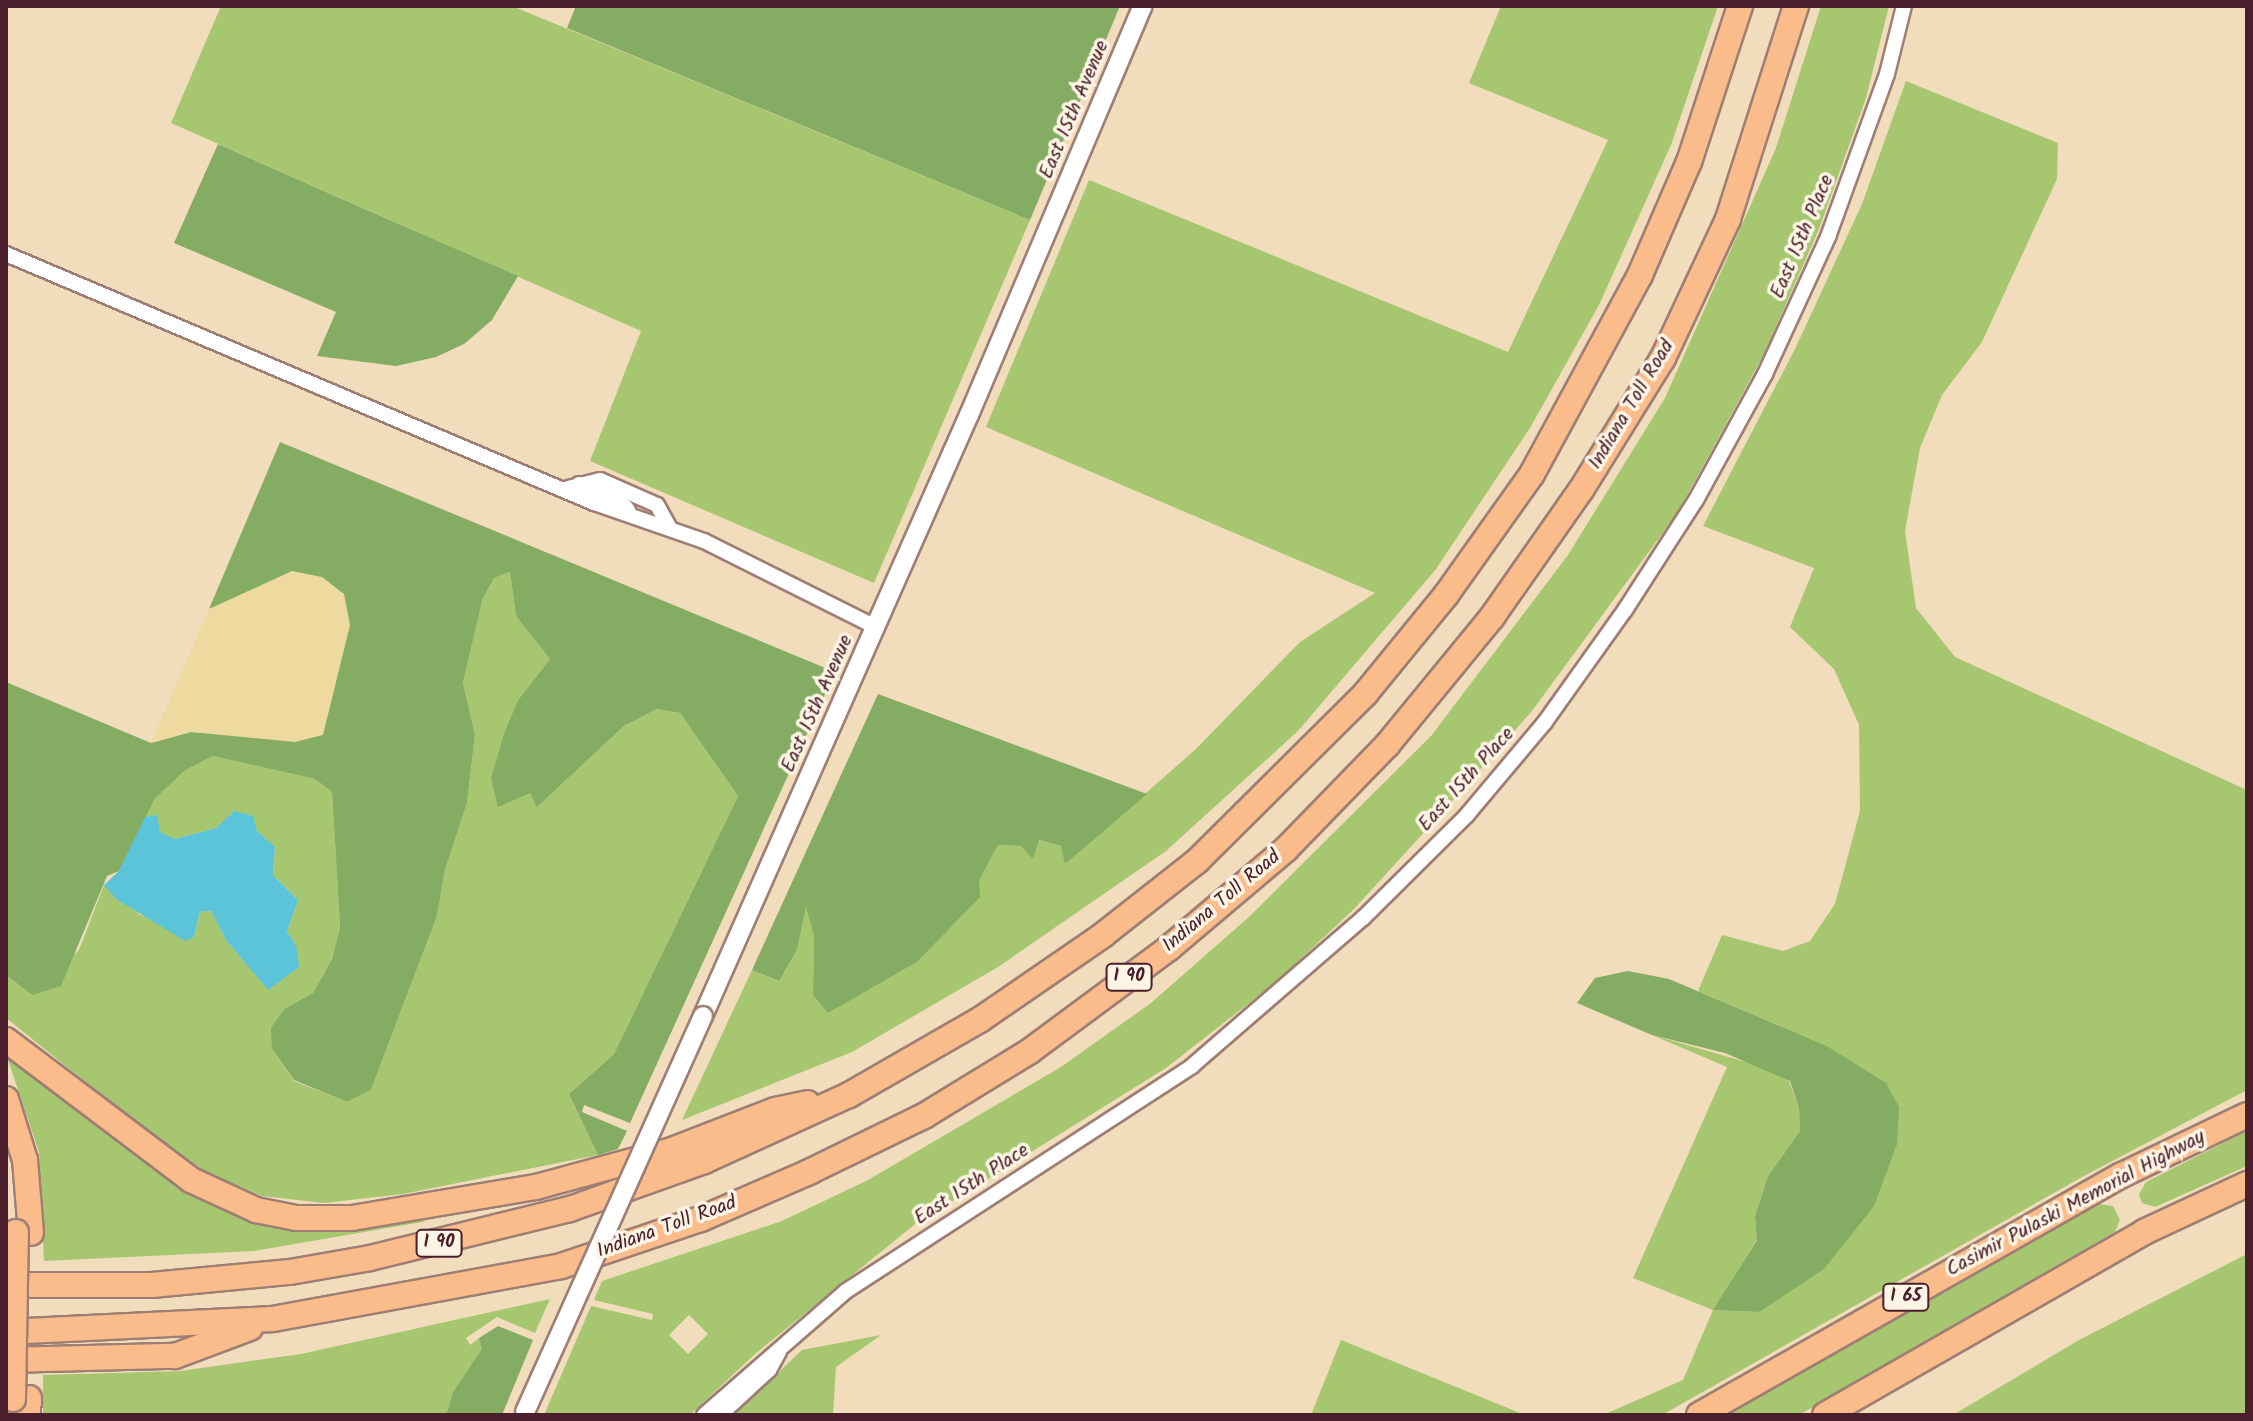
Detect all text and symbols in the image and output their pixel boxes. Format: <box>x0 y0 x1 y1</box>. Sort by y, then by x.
street label: East 15th Avenue <box>1035 37 1115 183</box>
street label: East 15th Place <box>1766 172 1840 302</box>
street label: Indiana Toll Road <box>1584 336 1680 474</box>
street label: East 15th Avenue <box>777 632 859 776</box>
street label: East 15th Place <box>1414 723 1520 837</box>
street label: Indiana Toll Road <box>1158 846 1286 958</box>
road number: I 90 <box>1105 963 1153 991</box>
street label: Casimir Pulaski Memorial Highway <box>1943 1125 2209 1283</box>
street label: East 15th Place <box>910 1139 1034 1231</box>
street label: Indiana Toll Road <box>594 1192 740 1264</box>
road number: I 90 <box>415 1229 463 1257</box>
road number: I 65 <box>1882 1283 1930 1311</box>

